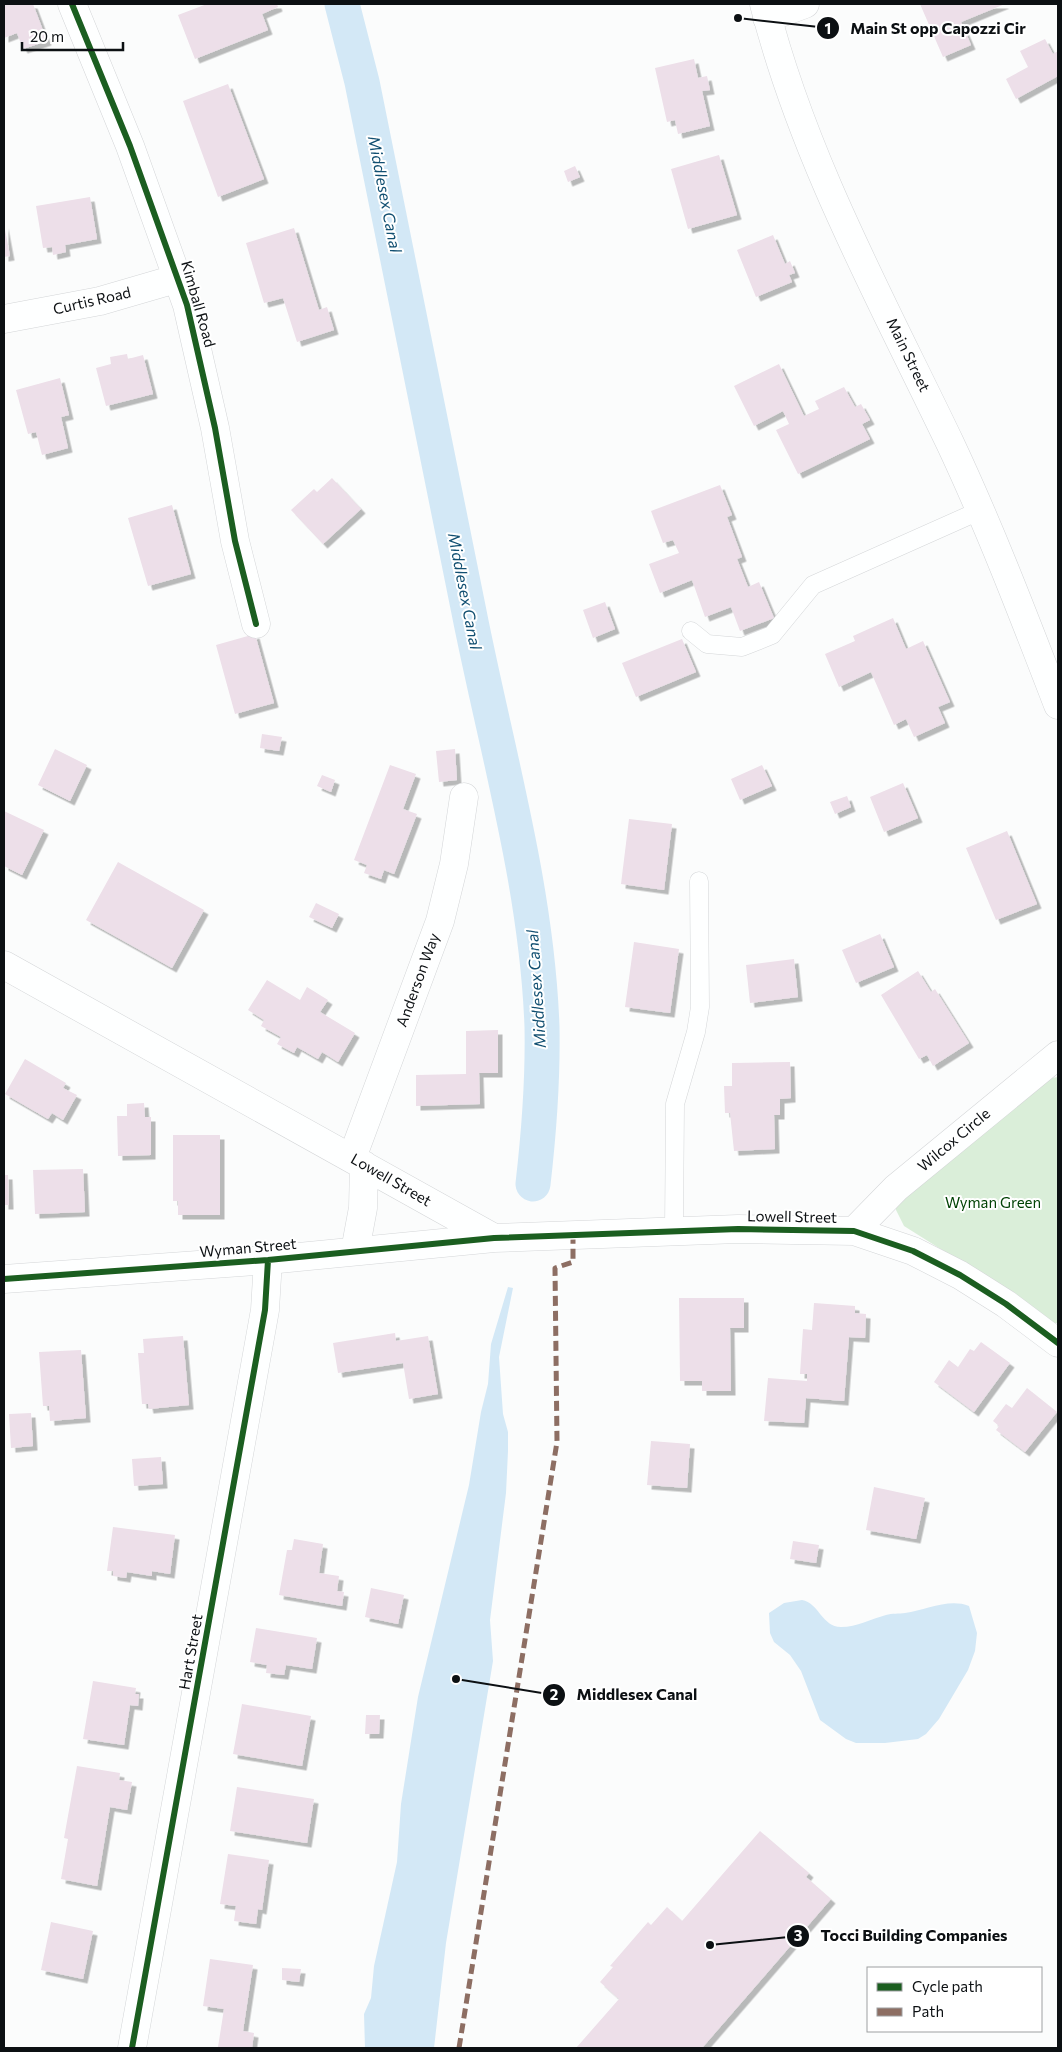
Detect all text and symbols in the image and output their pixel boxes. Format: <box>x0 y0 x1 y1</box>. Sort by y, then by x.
callout: Main St opp Capozzi Cir <box>815 13 1036 44</box>
text: Main St opp Capozzi Cir <box>850 18 1026 37</box>
text: 1 <box>825 19 831 37</box>
scale bar <box>22 20 124 52</box>
text: 20 m <box>30 27 64 45</box>
water label: Middlesex Canal <box>365 134 406 255</box>
street label: Kimball Road <box>178 258 220 349</box>
street label: Curtis Road <box>51 282 132 318</box>
street label: Main Street <box>883 315 934 394</box>
water label: Middlesex Canal <box>445 531 486 652</box>
water label: Middlesex Canal <box>522 928 549 1049</box>
street label: Anderson Way <box>392 930 442 1029</box>
street label: Wilcox Circle <box>914 1104 993 1175</box>
street label: Lowell Street <box>348 1149 435 1209</box>
park label: Wyman Green <box>945 1193 1041 1211</box>
street label: Lowell Street <box>747 1206 837 1226</box>
street label: Wyman Street <box>199 1234 297 1260</box>
street label: Hart Street <box>175 1613 206 1691</box>
callout: Middlesex Canal <box>541 1679 707 1710</box>
text: Middlesex Canal <box>577 1684 697 1703</box>
text: 2 <box>550 1685 558 1703</box>
callout: Tocci Building Companies <box>786 1920 1018 1951</box>
text: Tocci Building Companies <box>820 1925 1008 1944</box>
text: 3 <box>794 1926 803 1944</box>
legend <box>867 1967 1042 2032</box>
text: Cycle path <box>912 1977 983 1995</box>
text: Path <box>912 2002 944 2020</box>

